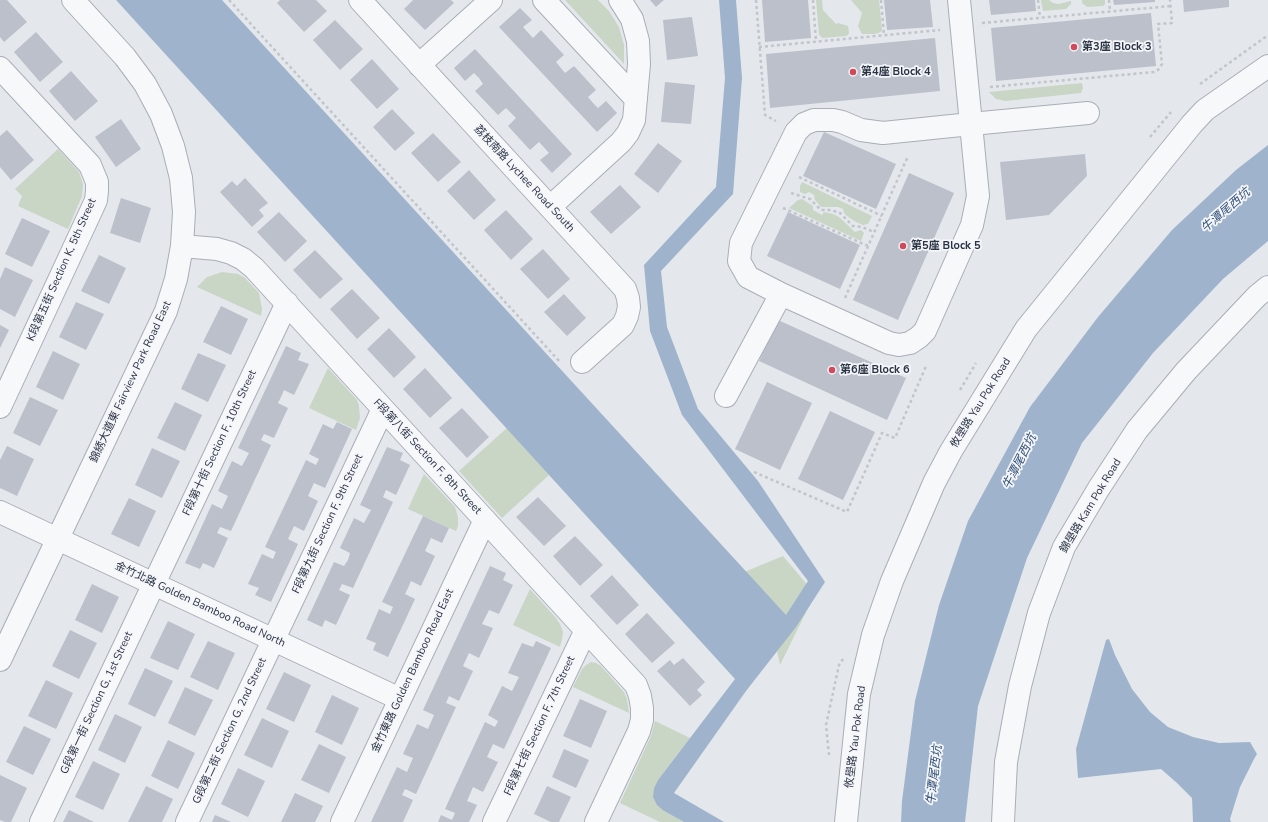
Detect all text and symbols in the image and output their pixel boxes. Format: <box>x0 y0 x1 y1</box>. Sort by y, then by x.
place label: 第3座 Block 3 <box>1082 40 1152 54</box>
marker: 第3座 Block 3 <box>1069 42 1079 52</box>
place label: 第4座 Block 4 <box>861 65 931 79</box>
marker: 第4座 Block 4 <box>848 67 858 77</box>
street label: 荔枝南路 Lychee Road South <box>471 123 577 235</box>
water label: 牛潭尾西坑 <box>1199 186 1253 236</box>
street label: K段第五街 Section K, 5th Street <box>24 197 100 343</box>
place label: 第5座 Block 5 <box>911 239 981 253</box>
marker: 第5座 Block 5 <box>898 241 908 251</box>
street label: 錦綉大道東 Fairview Park Road East <box>88 299 174 465</box>
street label: 攸壆路 Yau Pok Road <box>948 356 1014 450</box>
place label: 第6座 Block 6 <box>840 363 910 377</box>
marker: 第6座 Block 6 <box>827 365 837 375</box>
street label: F段第十街 Section F, 10th Street <box>180 368 260 518</box>
street label: F段第八街 Section F, 8th Street <box>370 397 484 517</box>
water label: 牛潭尾西坑 <box>1000 432 1040 492</box>
street label: F段第九街 Section F, 9th Street <box>290 452 366 596</box>
street label: 錦壆路 Kam Pok Road <box>1058 457 1124 555</box>
street label: 金竹北路 Golden Bamboo Road North <box>113 560 287 650</box>
street label: 金竹東路 Golden Bamboo Road East <box>369 587 457 755</box>
street label: G段第一街 Section G, 1st Street <box>58 630 136 776</box>
street label: F段第七街 Section F, 7th Street <box>502 654 578 798</box>
street label: G段第二街 Section G, 2nd Street <box>190 656 270 806</box>
street label: 攸壆路 Yau Pok Road <box>843 685 869 789</box>
water label: 牛潭尾西坑 <box>924 744 946 806</box>

